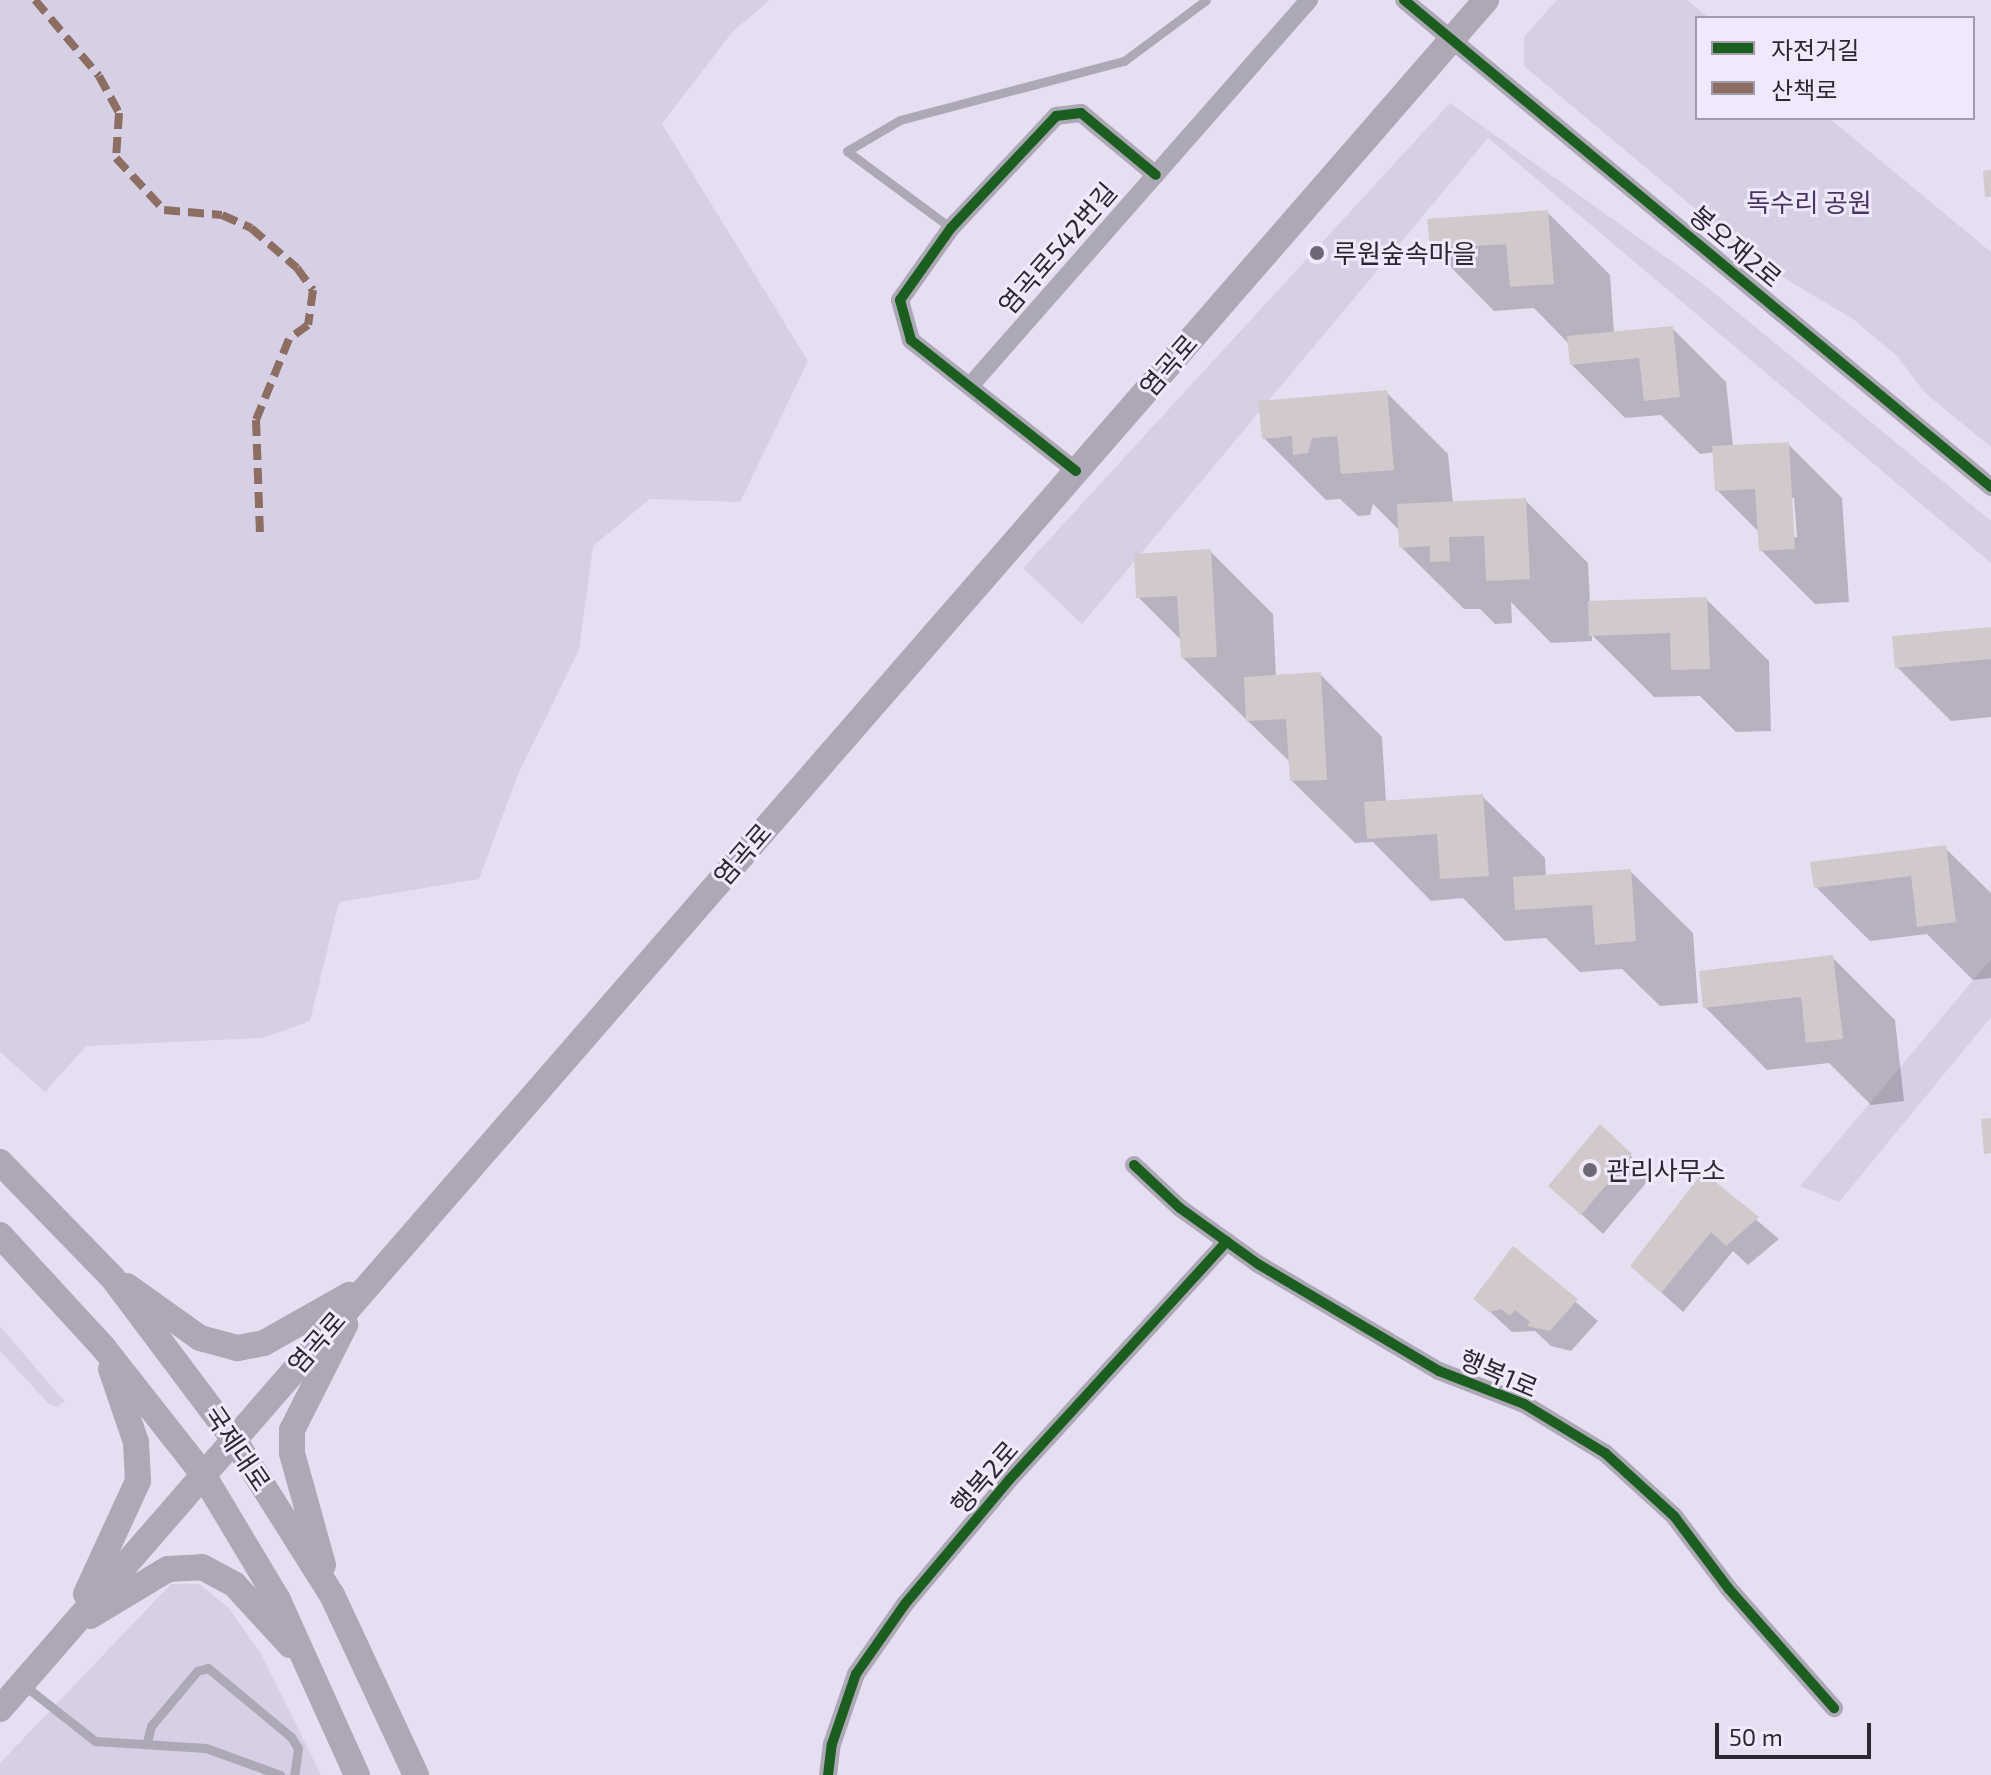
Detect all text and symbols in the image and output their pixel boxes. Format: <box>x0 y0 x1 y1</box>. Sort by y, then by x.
legend <box>1695 16 1975 120</box>
text: 자전거길 <box>1771 35 1859 64</box>
text: 산책로 <box>1771 75 1837 104</box>
street label: 염곡로542번길 <box>991 176 1123 320</box>
park label: 독수리 공원 <box>1746 186 1872 218</box>
street label: 봉오재2로 <box>1684 199 1788 293</box>
place label: 루원숲속마을 <box>1333 237 1477 269</box>
marker: 루원숲속마을 <box>1308 244 1326 262</box>
street label: 염곡로 <box>1133 328 1203 402</box>
street label: 염곡로 <box>707 817 777 891</box>
place label: 관리사무소 <box>1606 1154 1726 1186</box>
marker: 관리사무소 <box>1581 1161 1599 1179</box>
street label: 염곡로 <box>281 1305 351 1379</box>
street label: 행복1로 <box>1455 1343 1543 1403</box>
street label: 국제대로 <box>198 1400 278 1496</box>
street label: 행복2로 <box>944 1434 1024 1520</box>
scale bar <box>1719 1707 1875 1757</box>
text: 50 m <box>1729 1722 1783 1751</box>

